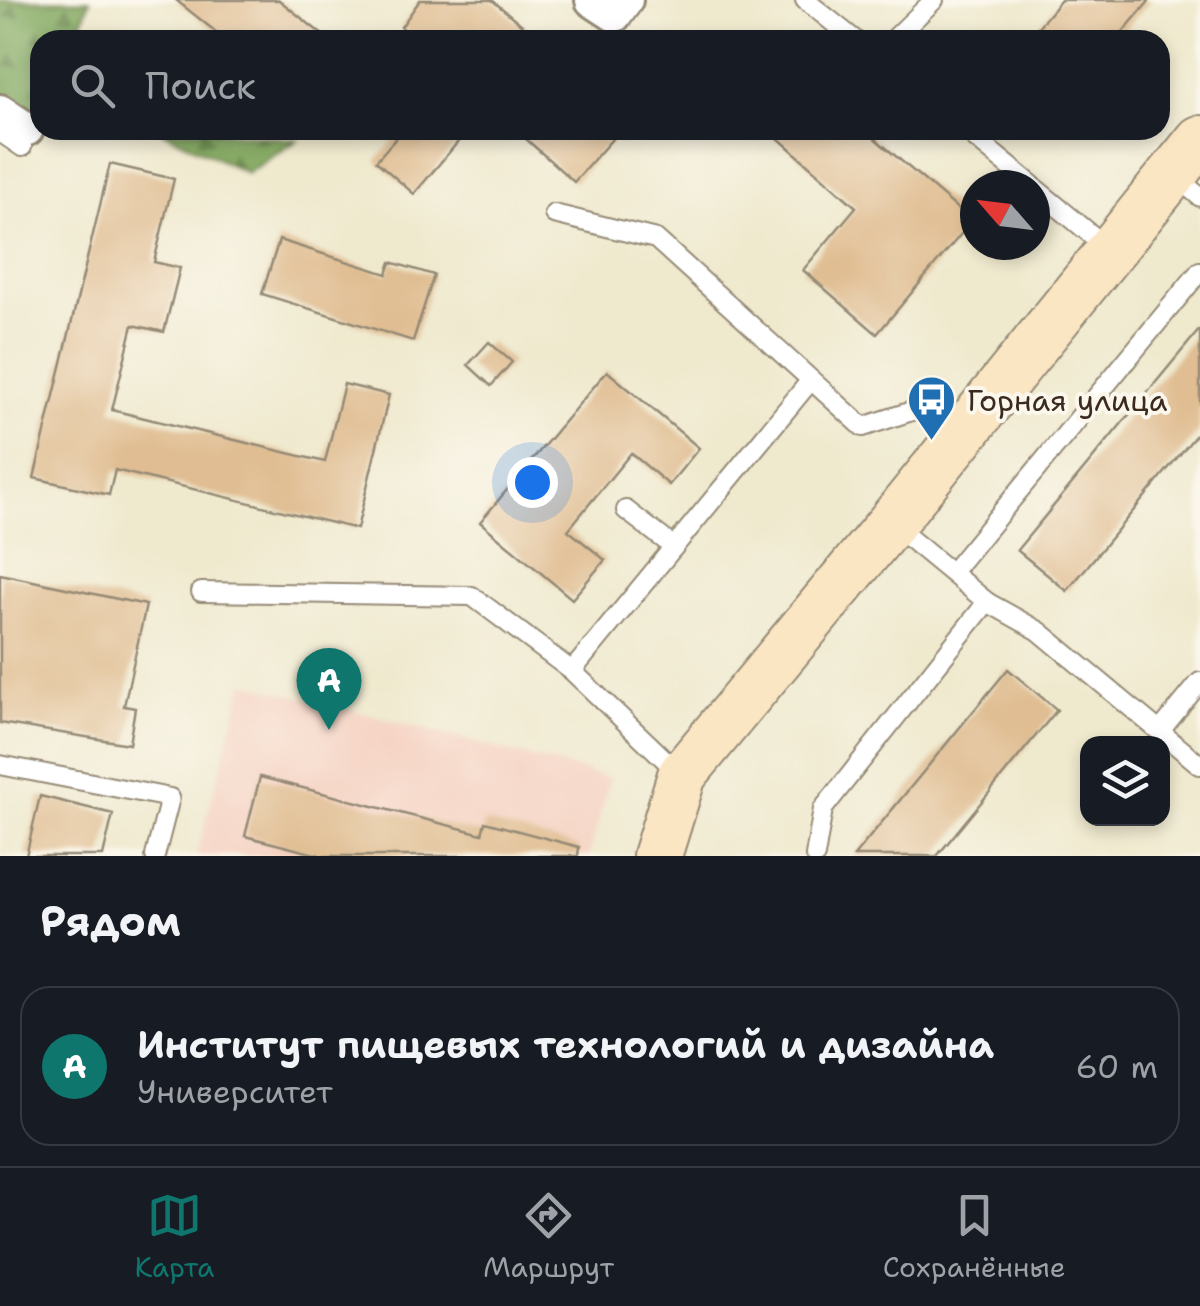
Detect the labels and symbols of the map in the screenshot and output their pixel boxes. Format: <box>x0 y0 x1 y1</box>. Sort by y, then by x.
north arrow <box>960 170 1050 260</box>
bus stop icon: Горная улица <box>906 374 958 442</box>
place label: Горная улица <box>967 380 1168 421</box>
your location <box>507 457 558 508</box>
pin: A <box>296 648 362 730</box>

